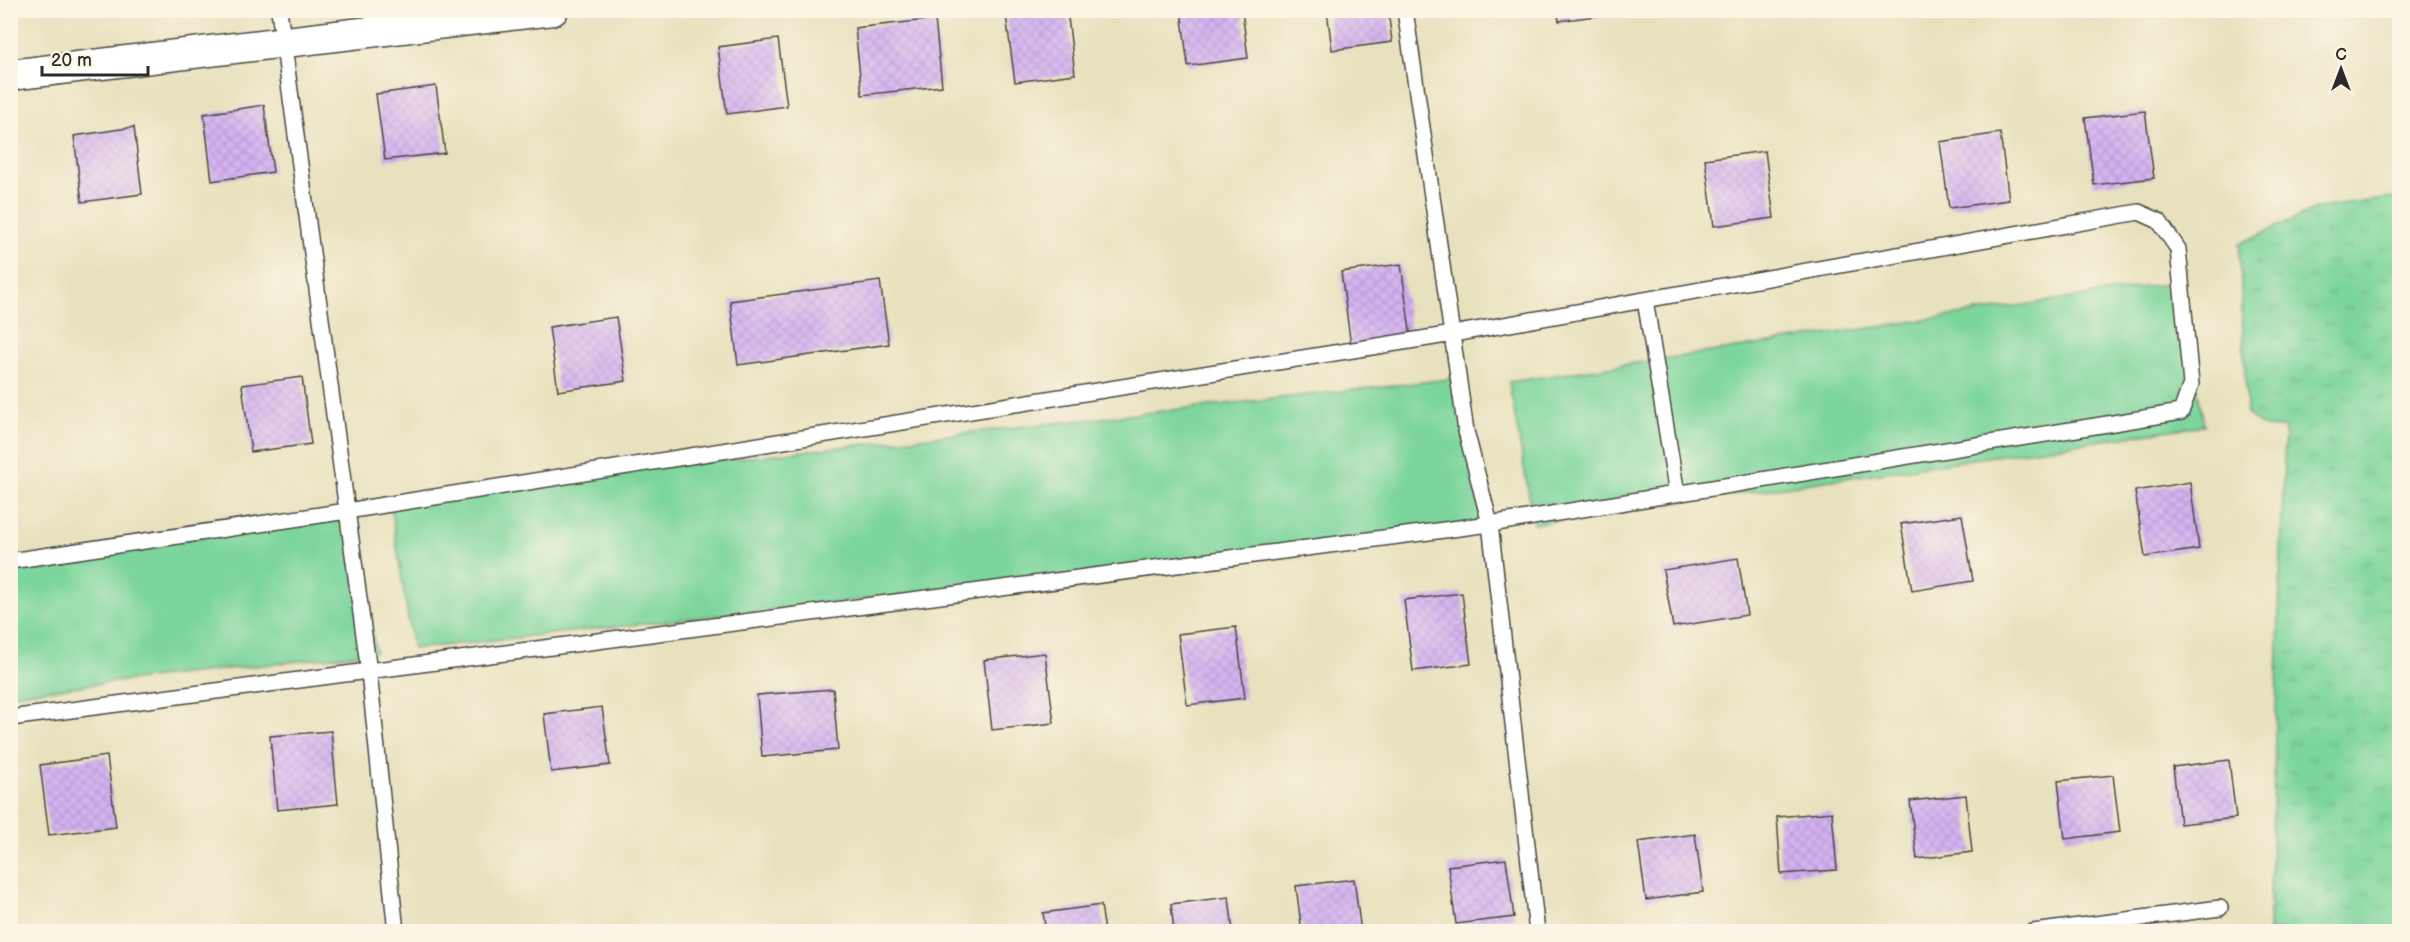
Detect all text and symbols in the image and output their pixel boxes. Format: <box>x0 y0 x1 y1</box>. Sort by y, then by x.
scale bar <box>42 39 148 77</box>
north arrow <box>2311 39 2371 99</box>
text: С <box>2335 46 2347 65</box>
text: 20 m <box>51 50 92 71</box>

